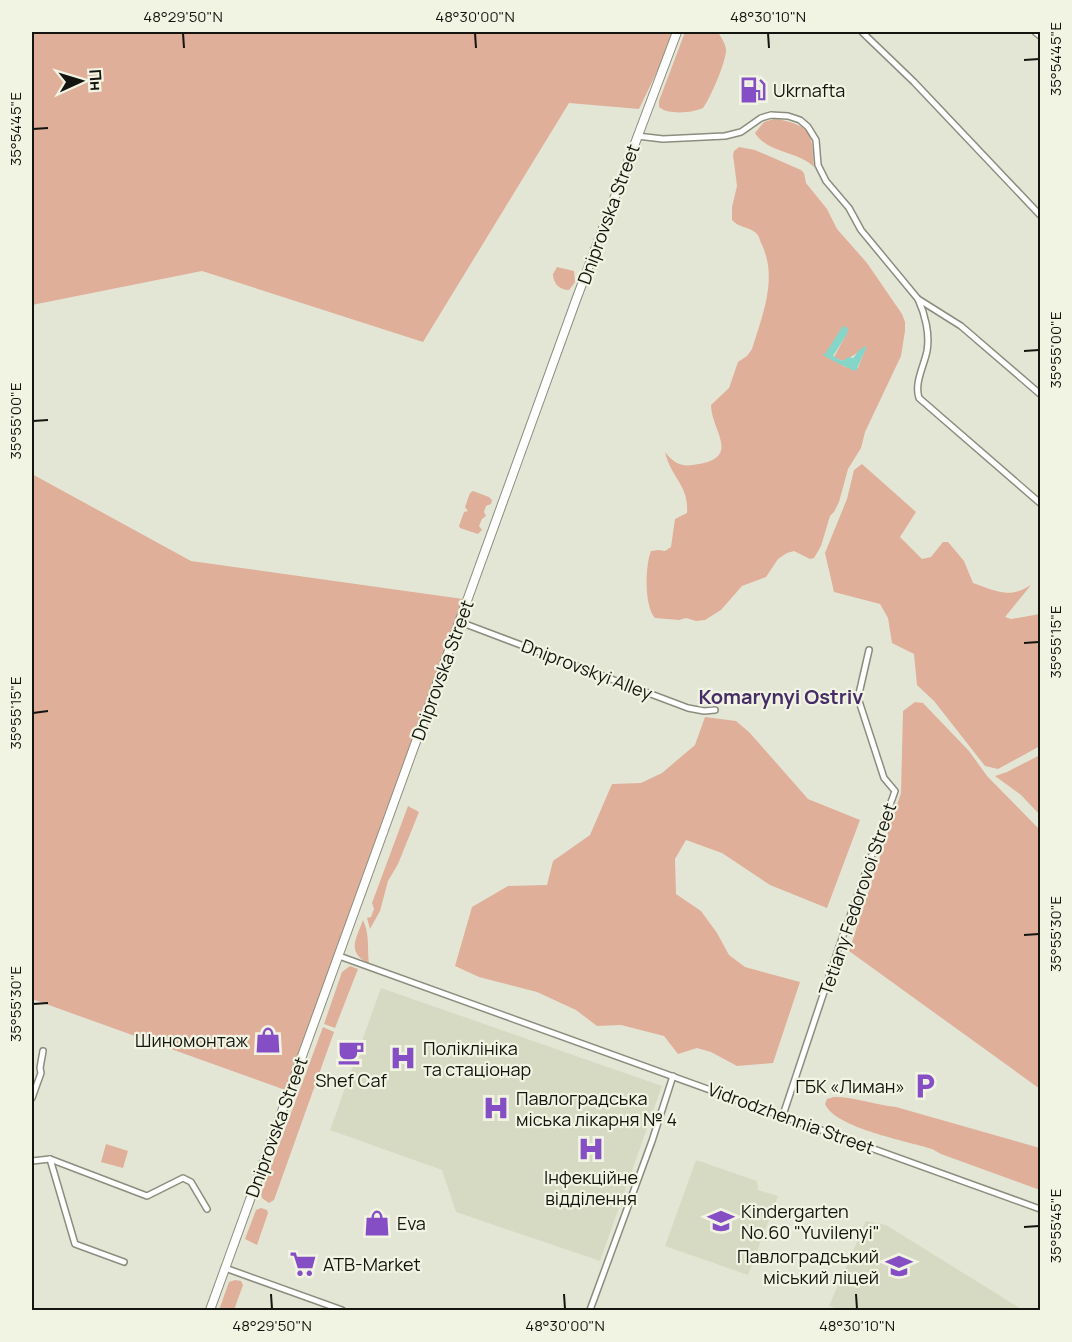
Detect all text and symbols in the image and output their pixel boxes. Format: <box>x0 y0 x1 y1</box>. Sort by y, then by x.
text: 48°29'50"N <box>143 6 223 27</box>
text: 48°30'00"N <box>435 6 515 27</box>
text: 48°30'10"N <box>730 6 806 27</box>
text: 35°54'45"E <box>1045 22 1066 96</box>
north arrow <box>51 51 111 111</box>
text: Пн <box>84 68 108 91</box>
fuel station icon: Ukrnafta <box>738 75 768 105</box>
place label: Ukrnafta <box>773 78 845 102</box>
text: 35°54'45"E <box>5 92 26 166</box>
street label: Dniprovska Street <box>571 140 645 288</box>
text: 35°55'00"E <box>1045 312 1066 388</box>
text: 35°55'00"E <box>5 383 26 459</box>
street label: Dniprovska Street <box>405 596 479 744</box>
text: 35°55'15"E <box>1045 605 1066 679</box>
street label: Dniprovskyi Alley <box>518 633 656 705</box>
text: 35°55'15"E <box>5 676 26 750</box>
district label: Komarynyi Ostriv <box>699 683 863 710</box>
street label: Tetiany Fedorovoi Street <box>813 800 901 998</box>
text: 35°55'30"E <box>1045 896 1066 972</box>
text: 35°55'30"E <box>5 966 26 1042</box>
shop icon: Шиномонтаж <box>253 1025 283 1055</box>
place label: Шиномонтаж <box>135 1028 248 1052</box>
place label: Поліклініка та стаціонар <box>423 1036 531 1081</box>
cafe icon: Shef Caf <box>336 1037 366 1067</box>
hospital icon: Поліклініка та стаціонар <box>388 1043 418 1073</box>
street label: Dniprovska Street <box>239 1053 313 1201</box>
place label: Shef Caf <box>315 1068 387 1092</box>
parking icon: ГБК «Лиман» <box>910 1071 940 1101</box>
place label: ГБК «Лиман» <box>795 1074 905 1098</box>
street label: Vidrodzhennia Street <box>704 1077 878 1159</box>
place label: Павлоградська міська лікарня № 4 <box>516 1086 677 1131</box>
hospital icon: Павлоградська міська лікарня № 4 <box>481 1093 511 1123</box>
hospital icon: Інфекційне відділення <box>576 1134 606 1164</box>
place label: Інфекційне відділення <box>544 1165 638 1210</box>
text: 35°55'45"E <box>1045 1189 1066 1263</box>
place label: Kindergarten No.60 "Yuvilenyi" <box>741 1199 880 1244</box>
school or university icon: Kindergarten No.60 "Yuvilenyi" <box>706 1206 736 1236</box>
shop icon: Eva <box>362 1208 392 1238</box>
place label: Eva <box>397 1211 426 1235</box>
place label: Павлоградський міський ліцей <box>737 1244 879 1289</box>
supermarket icon: ATB-Market <box>288 1249 318 1279</box>
school or university icon: Павлоградський міський ліцей <box>884 1251 914 1281</box>
place label: ATB-Market <box>323 1252 421 1276</box>
text: 48°29'50"N <box>232 1315 312 1336</box>
text: 48°30'00"N <box>525 1315 605 1336</box>
text: 48°30'10"N <box>819 1315 895 1336</box>

